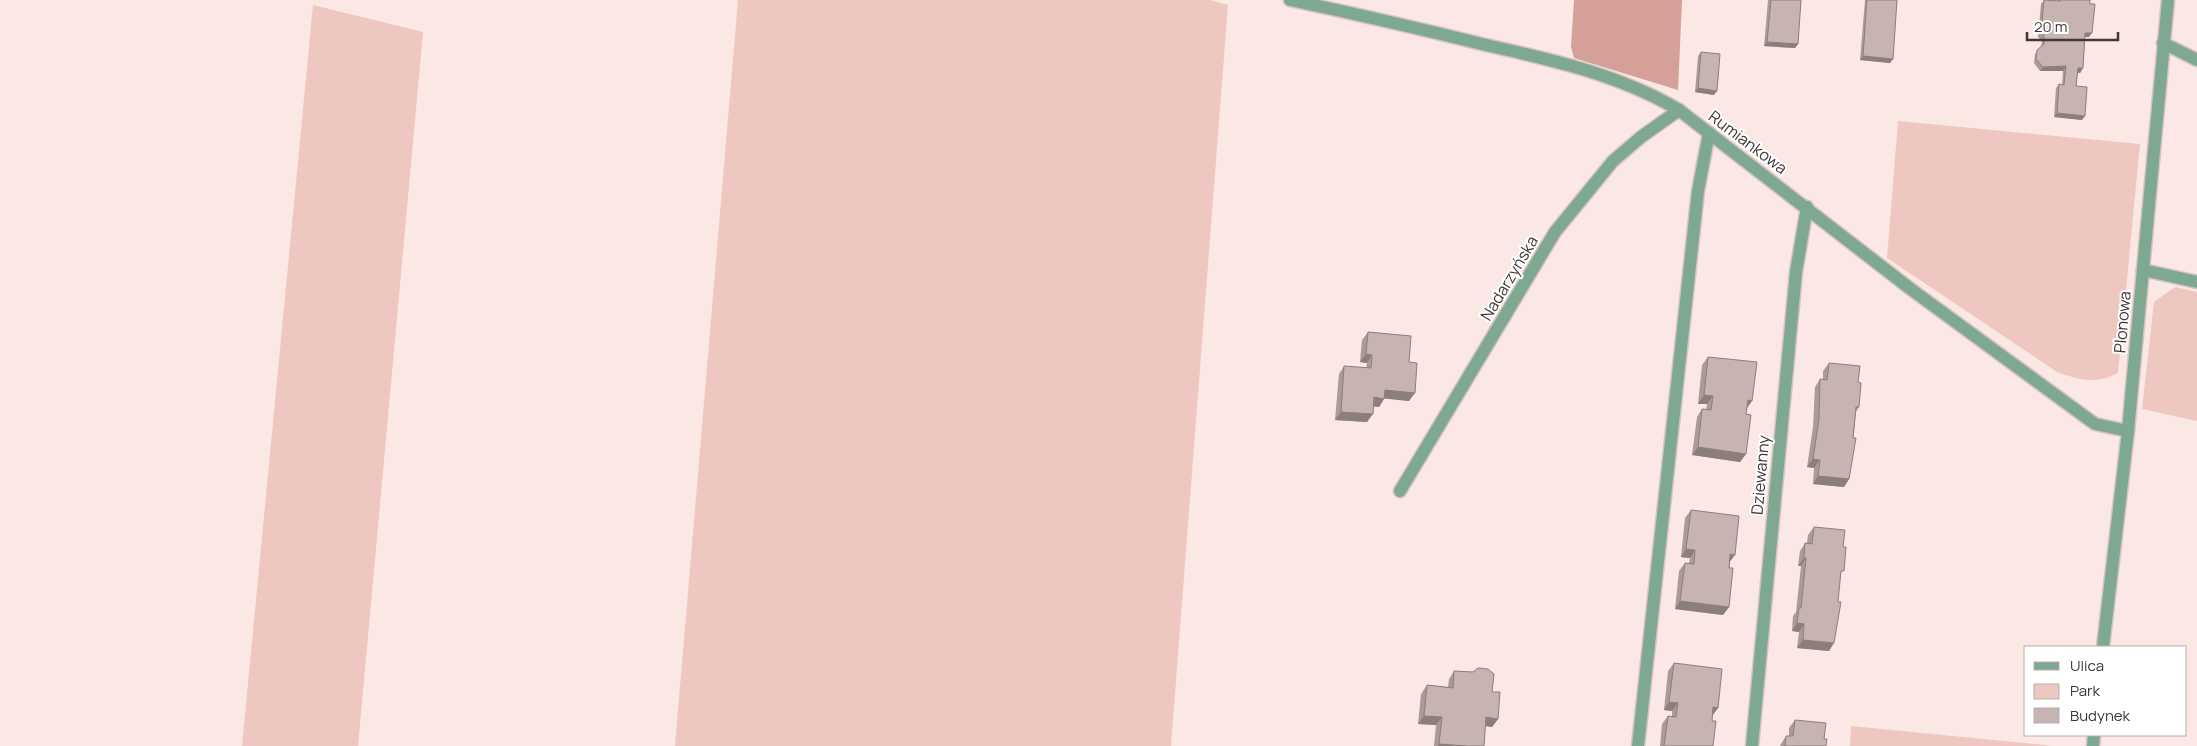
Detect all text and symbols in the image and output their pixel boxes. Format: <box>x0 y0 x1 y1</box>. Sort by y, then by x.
scale bar <box>2027 10 2118 42</box>
text: 20 m <box>2034 16 2067 37</box>
street label: Rumiankowa <box>1704 105 1792 179</box>
street label: Nadarzyńska <box>1475 231 1543 325</box>
street label: Plonowa <box>2108 290 2136 354</box>
street label: Dziewanny <box>1746 434 1774 516</box>
legend <box>2024 646 2187 736</box>
text: Ulica <box>2070 655 2104 676</box>
text: Park <box>2070 680 2100 701</box>
text: Budynek <box>2070 705 2131 726</box>

